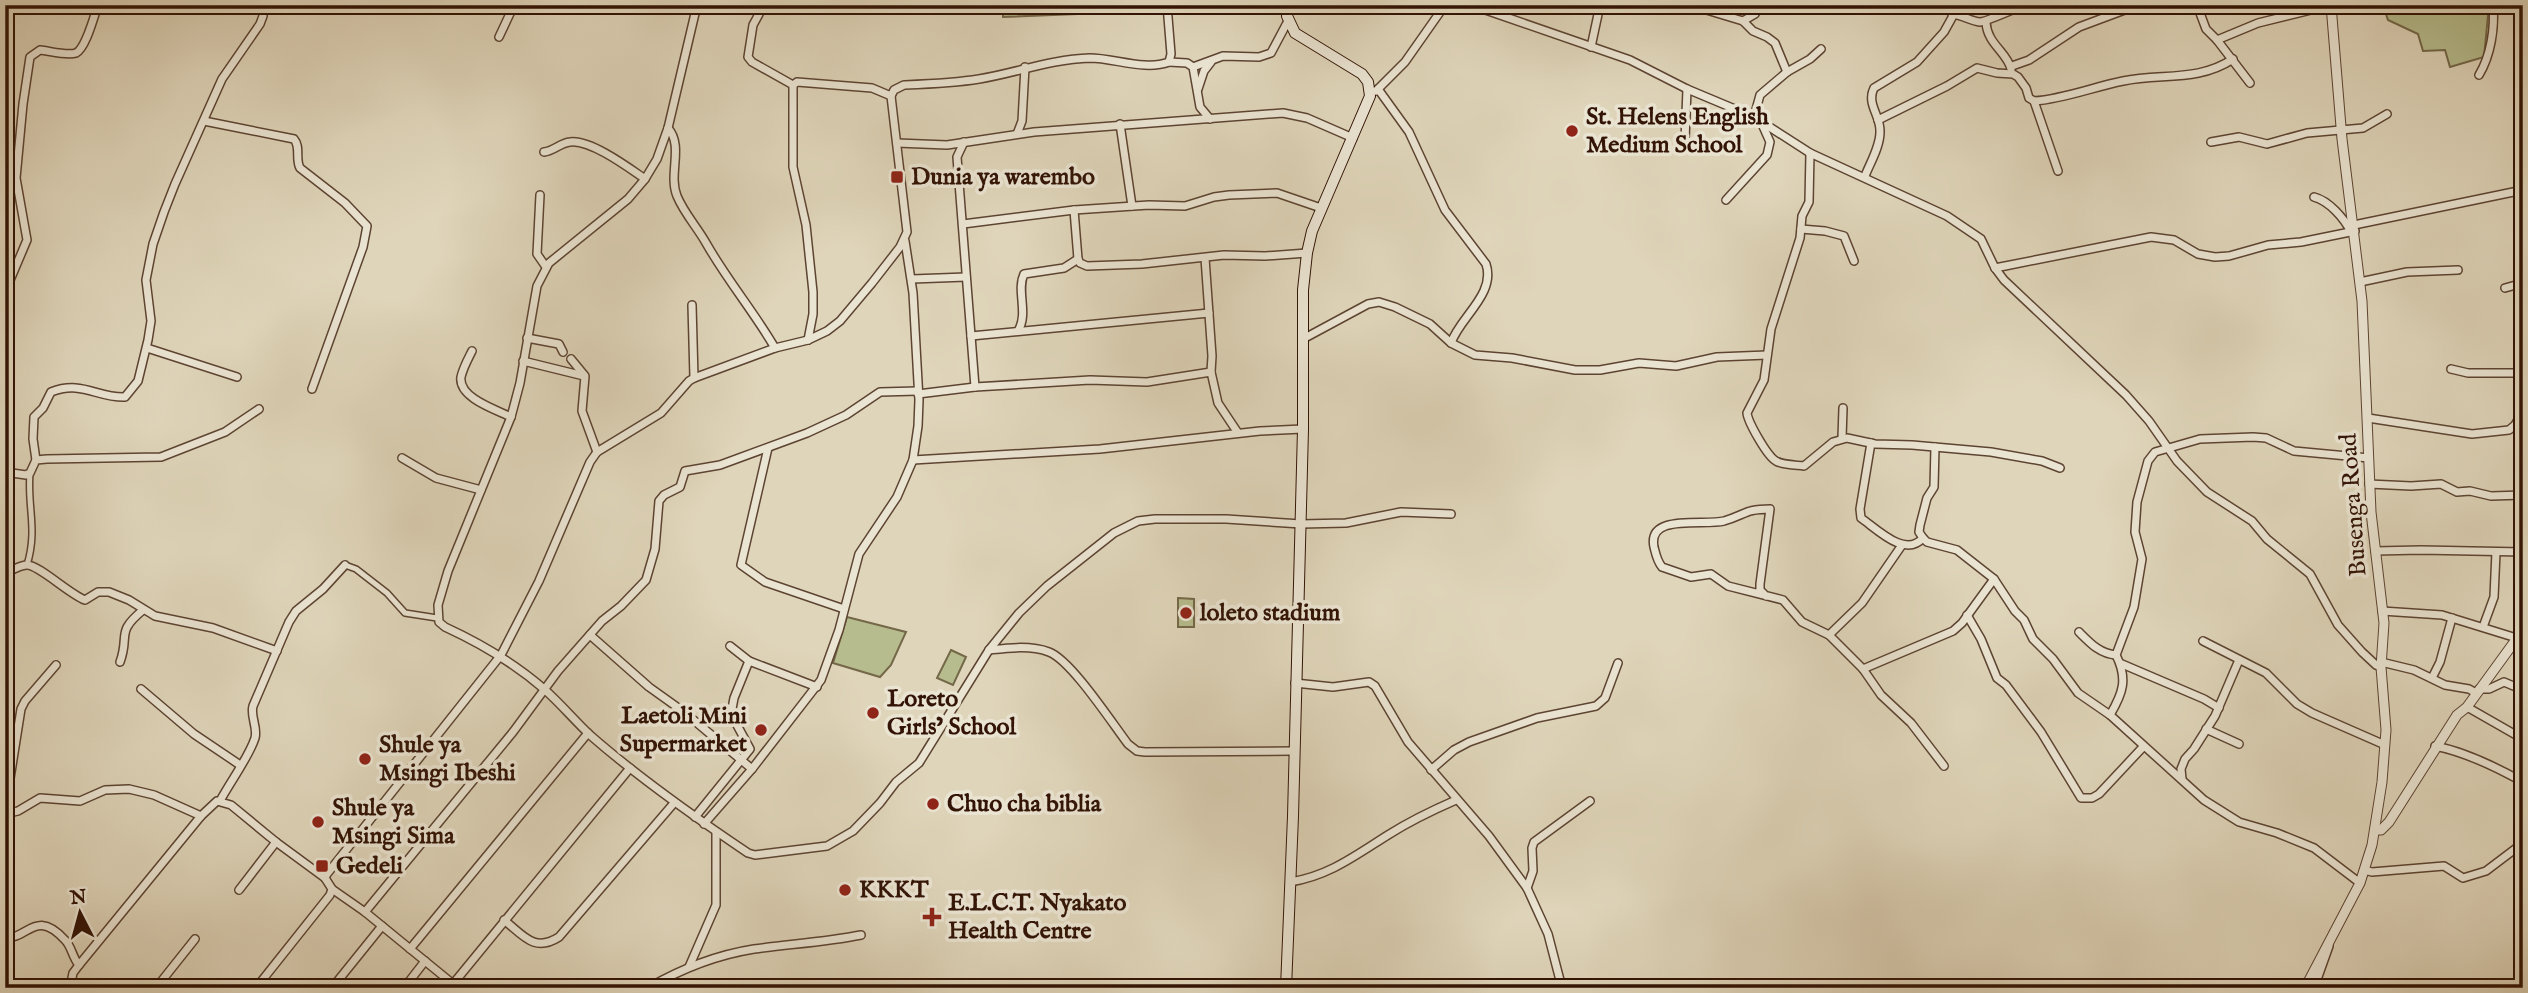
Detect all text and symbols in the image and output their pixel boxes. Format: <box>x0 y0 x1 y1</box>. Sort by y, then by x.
place label: St. Helens English Medium School <box>1586 102 1769 161</box>
marker: St. Helens English Medium School <box>1564 123 1580 139</box>
place label: Dunia ya warembo <box>911 162 1095 193</box>
marker: Dunia ya warembo <box>889 169 905 185</box>
street label: Busenga Road <box>2334 432 2374 578</box>
place label: loleto stadium <box>1199 598 1341 629</box>
marker: loleto stadium <box>1178 605 1194 621</box>
place label: Loreto Girls’ School <box>887 684 1016 743</box>
place label: Laetoli Mini Supermarket <box>620 701 748 760</box>
marker: Loreto Girls’ School <box>865 705 881 721</box>
marker: Laetoli Mini Supermarket <box>753 722 769 738</box>
place label: Shule ya Msingi Ibeshi <box>379 730 516 789</box>
marker: Shule ya Msingi Ibeshi <box>357 751 373 767</box>
place label: Chuo cha biblia <box>947 789 1102 820</box>
place label: Shule ya Msingi Sima <box>332 793 455 852</box>
marker: Chuo cha biblia <box>925 796 941 812</box>
marker: Shule ya Msingi Sima <box>310 814 326 830</box>
place label: Gedeli <box>336 851 403 882</box>
marker: Gedeli <box>314 858 330 874</box>
place label: KKKT <box>859 875 929 906</box>
north arrow <box>46 878 116 948</box>
marker: KKKT <box>837 882 853 898</box>
text: N <box>68 885 88 911</box>
place label: E.L.C.T. Nyakato Health Centre <box>948 888 1126 947</box>
marker: E.L.C.T. Nyakato Health Centre <box>922 907 942 927</box>

